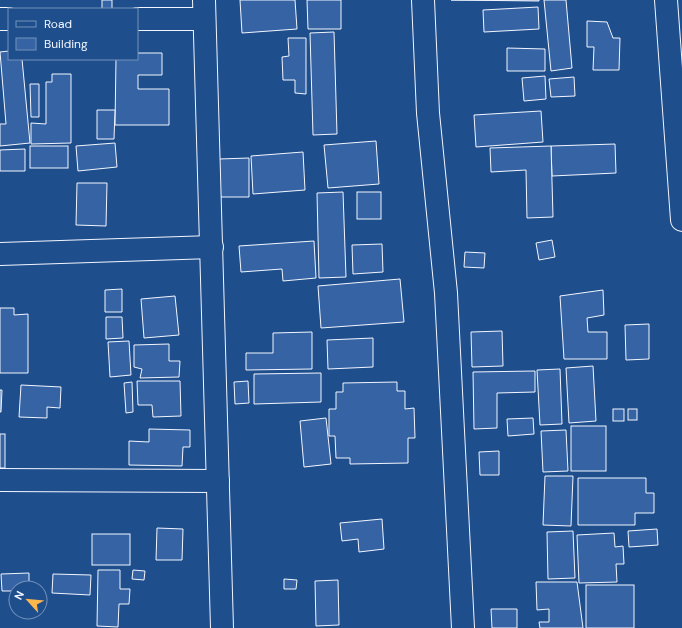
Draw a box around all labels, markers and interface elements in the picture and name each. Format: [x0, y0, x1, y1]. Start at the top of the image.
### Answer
legend [8, 8, 138, 60]
text: Road [44, 16, 72, 32]
text: Building [44, 36, 88, 52]
north arrow [8, 580, 48, 620]
text: N [11, 589, 27, 602]

